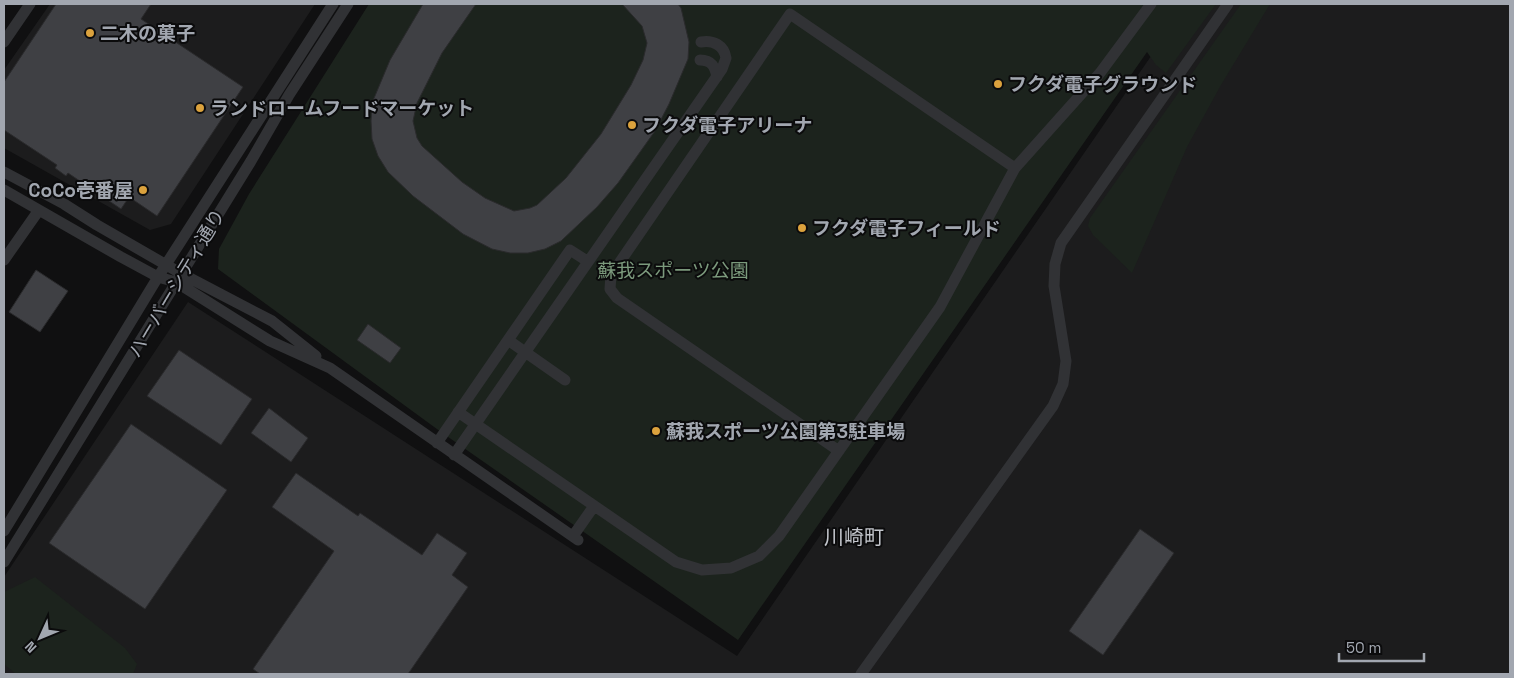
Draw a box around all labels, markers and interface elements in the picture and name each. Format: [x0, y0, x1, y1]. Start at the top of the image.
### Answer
place label: 二木の菓子 [100, 21, 195, 46]
marker: 二木の菓子 [84, 27, 96, 39]
place label: フクダ電子グラウンド [1008, 72, 1197, 97]
marker: フクダ電子グラウンド [992, 78, 1004, 90]
place label: ランドロームフードマーケット [210, 96, 474, 121]
marker: ランドロームフードマーケット [194, 102, 206, 114]
place label: フクダ電子アリーナ [642, 113, 812, 138]
marker: フクダ電子アリーナ [626, 119, 638, 131]
place label: CoCo壱番屋 [28, 178, 133, 203]
marker: CoCo壱番屋 [137, 184, 149, 196]
street label: ハーバーシティ通り [122, 204, 231, 362]
place label: フクダ電子フィールド [812, 216, 1001, 241]
marker: フクダ電子フィールド [796, 222, 808, 234]
park label: 蘇我スポーツ公園 [597, 258, 749, 283]
place label: 蘇我スポーツ公園第3駐車場 [666, 419, 905, 444]
marker: 蘇我スポーツ公園第3駐車場 [650, 425, 662, 437]
district label: 川崎町 [824, 524, 884, 550]
north arrow [15, 613, 65, 663]
scale bar [1339, 630, 1424, 662]
text: N [21, 637, 40, 657]
text: 50 m [1346, 638, 1381, 657]

